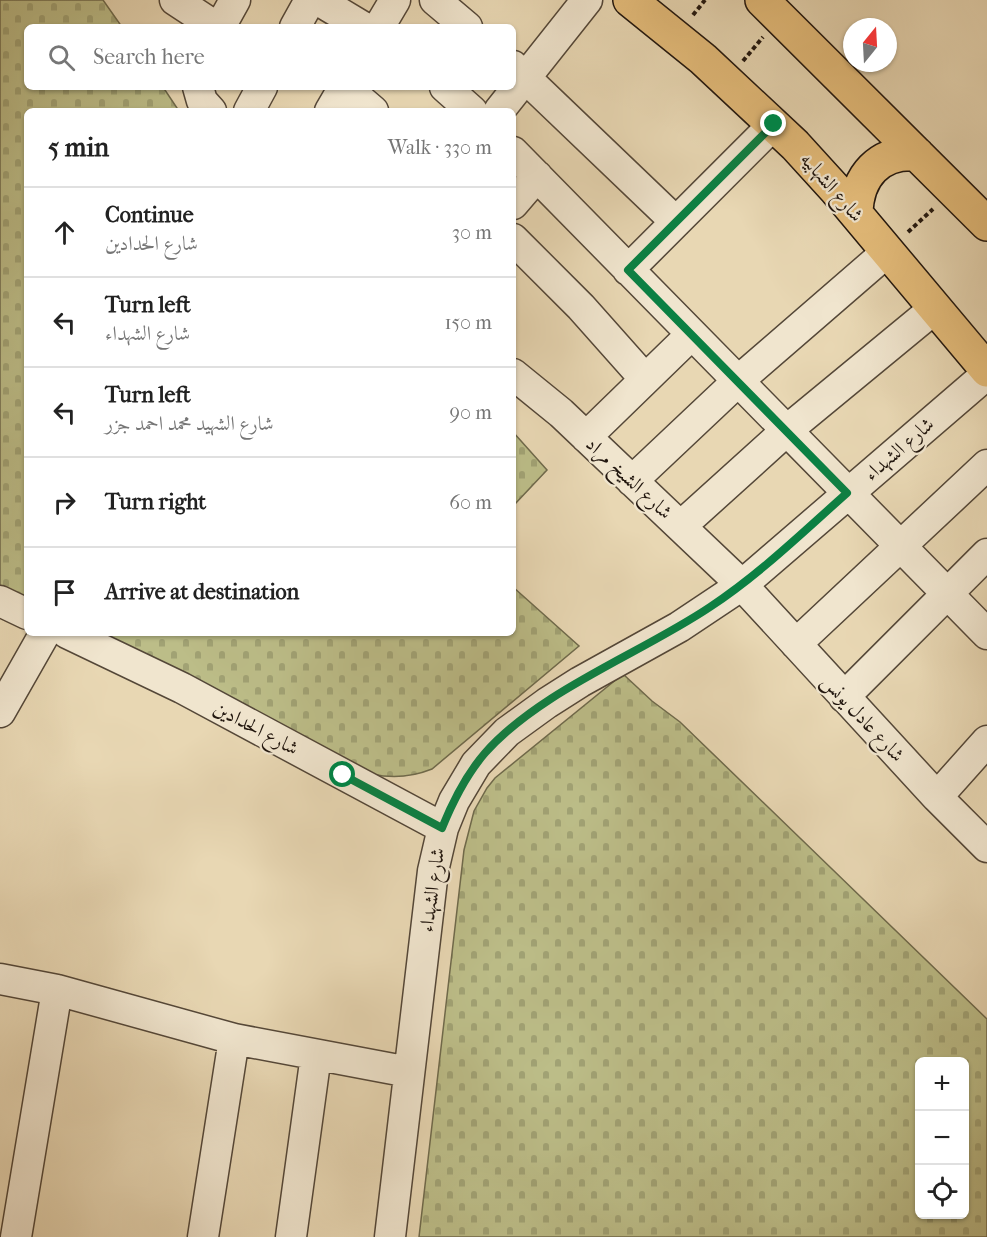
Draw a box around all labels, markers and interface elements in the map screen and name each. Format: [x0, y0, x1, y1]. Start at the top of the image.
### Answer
north arrow [843, 18, 897, 72]
search box [24, 24, 516, 90]
icon: search [45, 41, 78, 74]
text: Search here [93, 44, 205, 70]
route end [760, 110, 786, 136]
text: 5 min [48, 132, 109, 163]
text: Walk · 330 m [388, 136, 492, 159]
street label: شارع الشهابيه [791, 148, 868, 230]
text: Continue [105, 202, 194, 228]
icon: ahead [48, 216, 81, 249]
text: 30 m [452, 221, 492, 244]
text: شارع الحدادين [105, 232, 198, 255]
text: Turn left [105, 292, 191, 318]
icon: left [48, 306, 81, 339]
text: 150 m [444, 311, 492, 334]
text: شارع الشهداء [105, 322, 190, 345]
text: Turn left [105, 382, 191, 408]
icon: left [48, 396, 81, 429]
text: 90 m [450, 401, 492, 424]
text: شارع الشهيد محمد احمد جزر [105, 412, 274, 435]
street label: شارع الشهداء [859, 412, 943, 490]
street label: شارع الشيخ مراد [577, 432, 677, 528]
icon: right [48, 486, 81, 519]
text: Turn right [105, 489, 206, 515]
text: 60 m [449, 491, 492, 514]
icon: arrive [48, 576, 81, 609]
text: Arrive at destination [105, 579, 299, 605]
street label: شارع عادل يونس [812, 670, 909, 771]
street label: شارع الحدادين [207, 696, 302, 765]
route start [329, 761, 355, 787]
street label: شارع الشهداء [415, 846, 455, 935]
map controls [915, 1057, 969, 1219]
button: + [915, 1057, 969, 1111]
button: − [915, 1111, 969, 1165]
button: locate [915, 1165, 969, 1219]

